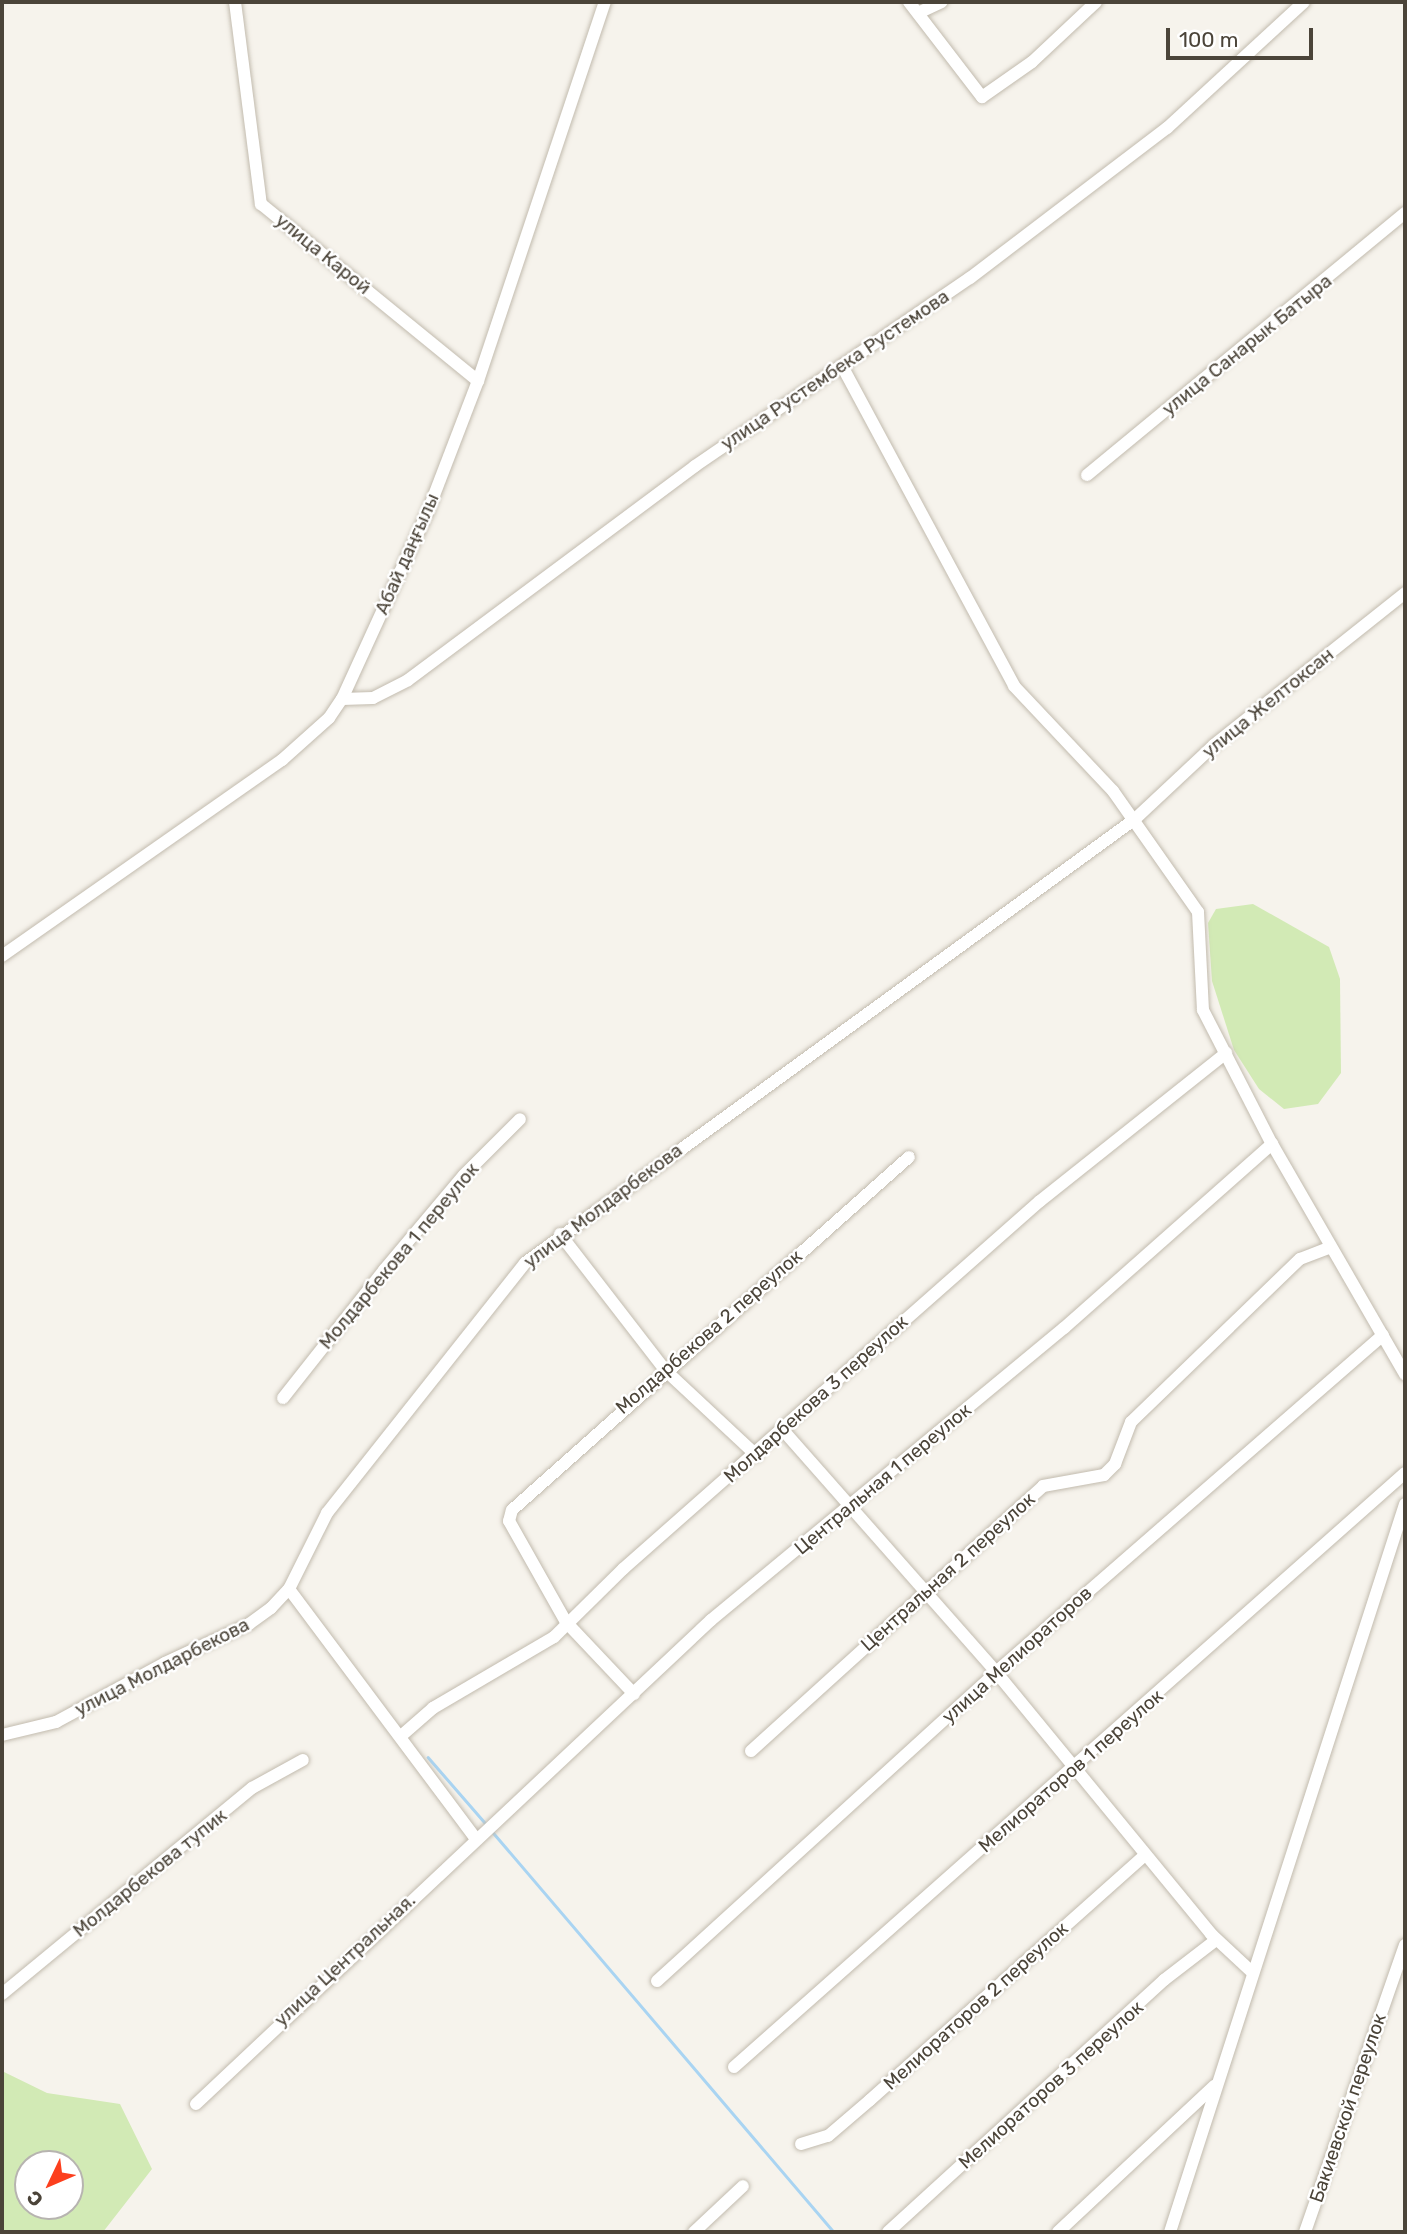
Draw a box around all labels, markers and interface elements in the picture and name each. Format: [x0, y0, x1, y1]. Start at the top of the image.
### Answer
scale bar [1169, 14, 1316, 58]
text: 100 m [1179, 27, 1238, 52]
street label: улица Карой [271, 209, 375, 299]
street label: улица Санарык Батыра [1158, 270, 1336, 420]
street label: улица Рустембека Рустемова [716, 285, 954, 455]
street label: Абай даңғылы [370, 490, 444, 618]
street label: улица Желтоксан [1198, 643, 1338, 763]
street label: улица Молдарбекова [519, 1139, 687, 1273]
street label: Молдарбекова 1 переулок [314, 1158, 484, 1354]
street label: Молдарбекова 2 переулок [611, 1245, 807, 1419]
street label: Молдарбекова 3 переулок [719, 1310, 913, 1488]
street label: Центральная 1 переулок [790, 1398, 976, 1560]
street label: Центральная 2 переулок [856, 1488, 1040, 1656]
street label: улица Мелиораторов [937, 1582, 1097, 1728]
street label: улица Молдарбекова [71, 1613, 253, 1721]
street label: Мелиораторов 1 переулок [974, 1685, 1168, 1857]
street label: Молдарбекова тупик [68, 1804, 232, 1942]
street label: улица Центральная. [270, 1889, 420, 2031]
street label: Мелиораторов 2 переулок [879, 1917, 1073, 2095]
street label: Мелиораторов 3 переулок [954, 1996, 1148, 2174]
street label: Бакиевской переулок [1305, 2010, 1391, 2206]
north arrow [14, 2150, 84, 2220]
text: С [22, 2186, 48, 2211]

